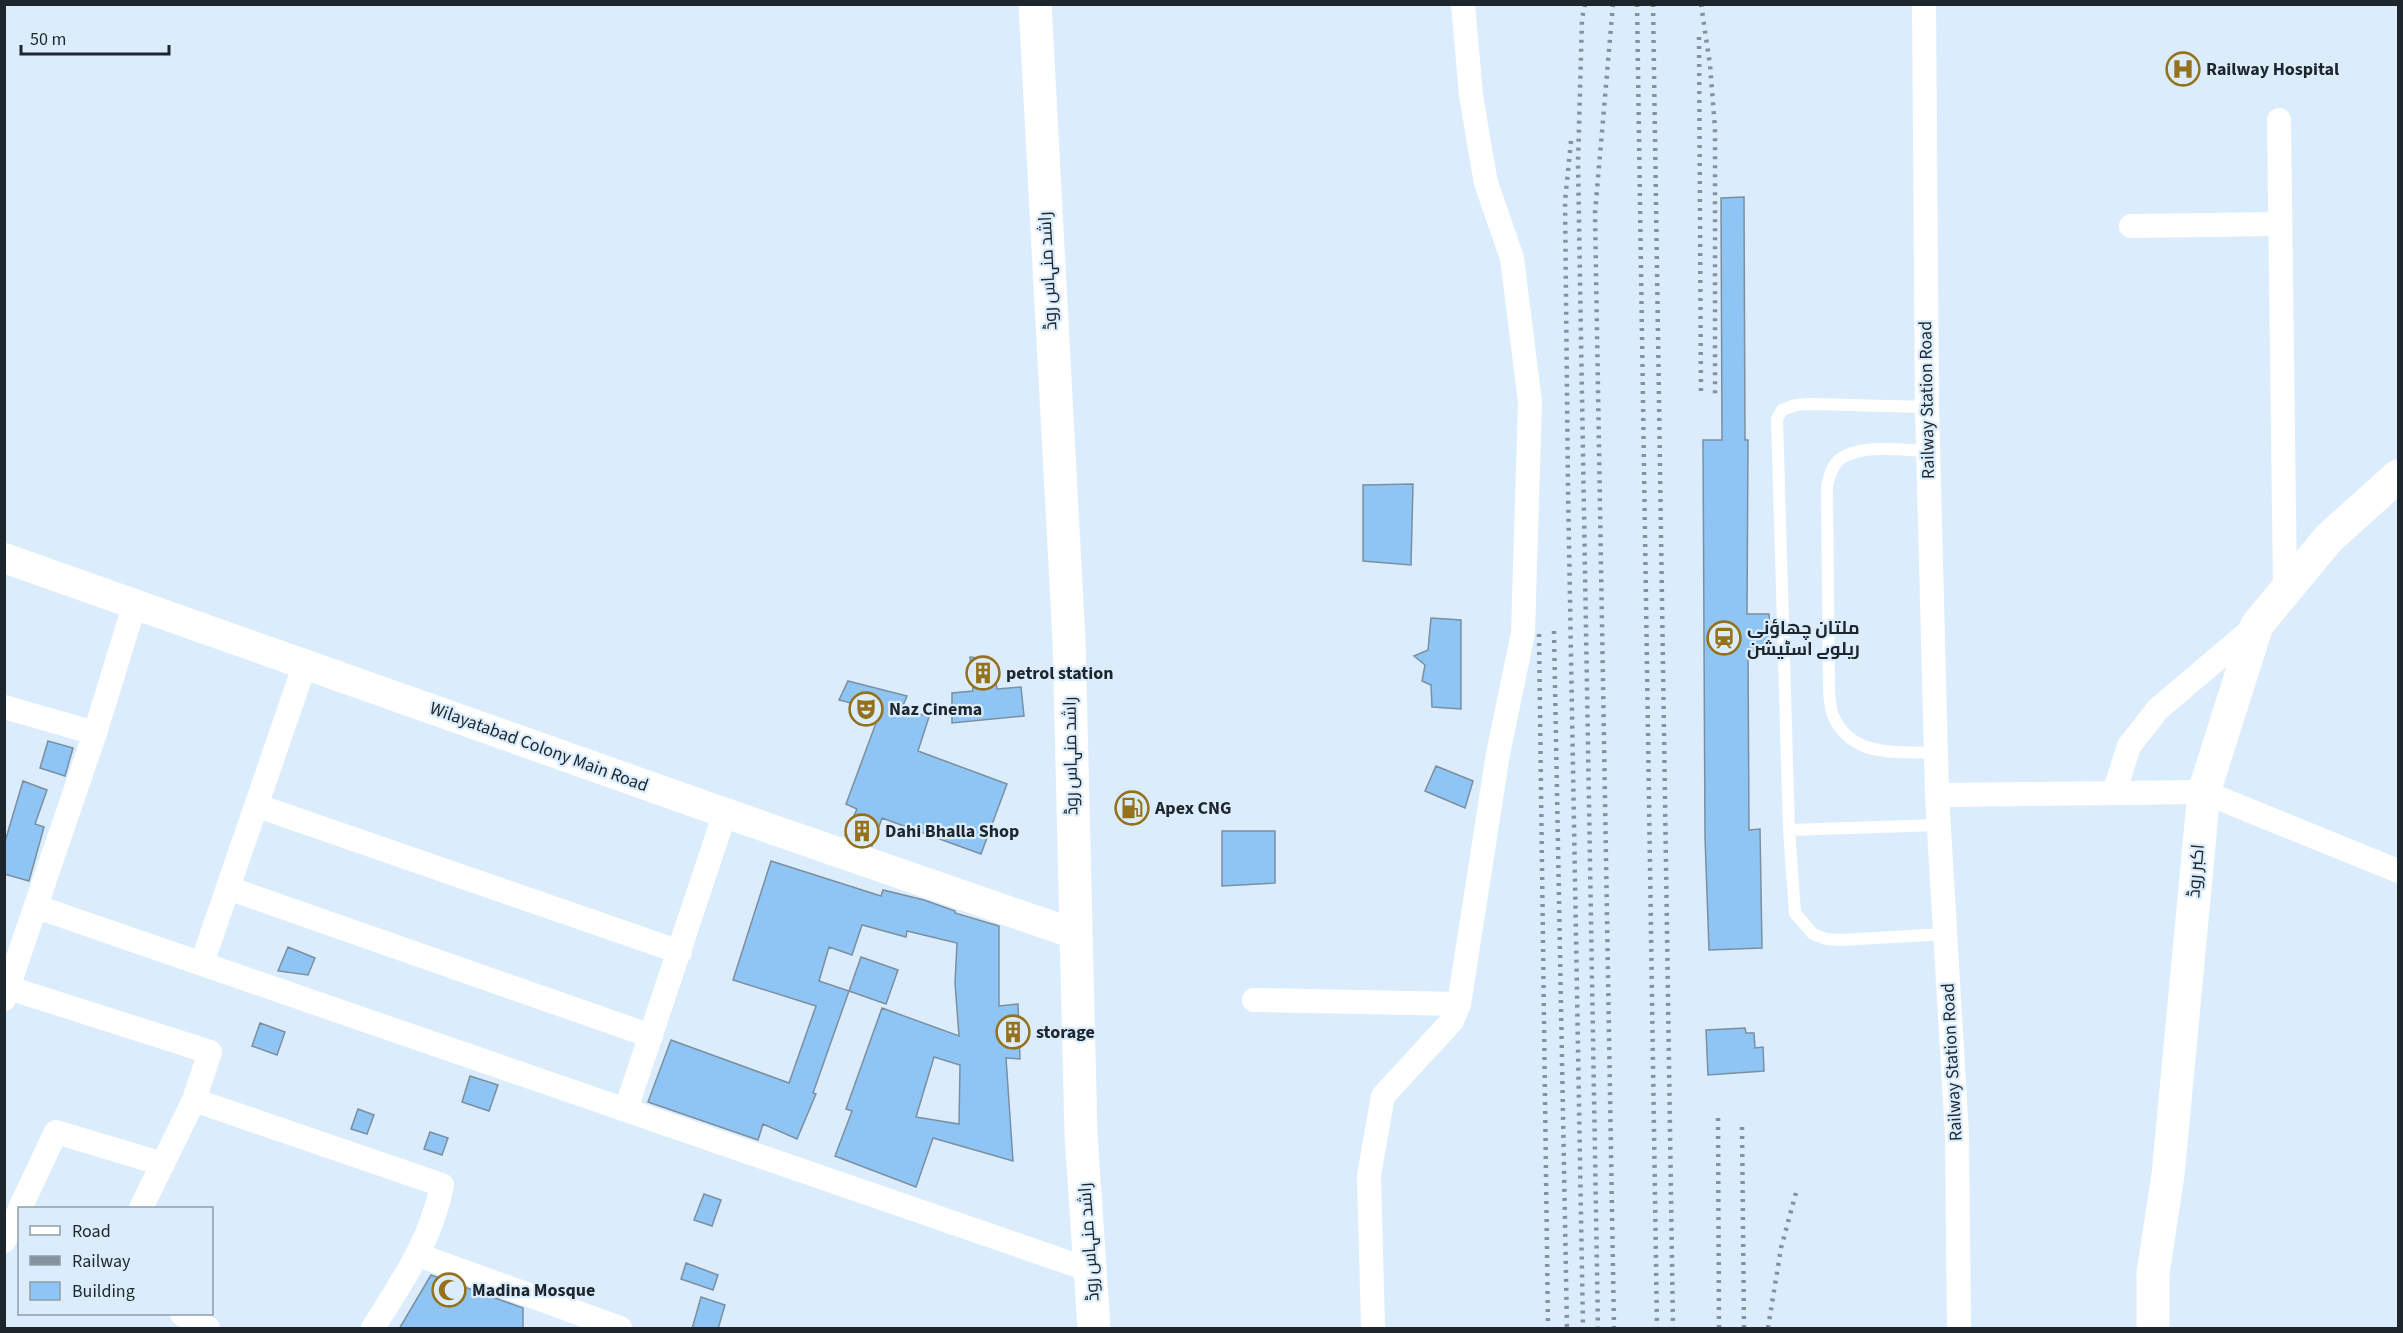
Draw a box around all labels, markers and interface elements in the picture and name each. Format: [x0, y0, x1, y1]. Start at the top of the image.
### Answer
scale bar [21, 18, 170, 56]
text: 50 m [30, 27, 66, 52]
hospital icon: Railway Hospital [2165, 51, 2201, 87]
place label: Railway Hospital [2206, 57, 2339, 82]
street label: راشد منہاس روڈ [1032, 211, 1064, 331]
street label: Railway Station Road [1913, 321, 1941, 479]
place label: ملتان چھاؤنی ریلوے اسٹیشن [1747, 616, 1860, 662]
station icon: ملتان چھاؤنی ریلوے اسٹیشن [1706, 620, 1742, 656]
building icon: petrol station [965, 655, 1001, 691]
place label: petrol station [1006, 661, 1114, 686]
theatre icon: Naz Cinema [848, 691, 884, 727]
street label: Wilayatabad Colony Main Road [426, 696, 652, 798]
street label: راشد منہاس روڈ [1057, 696, 1085, 816]
place label: Naz Cinema [889, 697, 982, 722]
fuel station icon: Apex CNG [1114, 790, 1150, 826]
place label: Apex CNG [1154, 796, 1231, 821]
building icon: Dahi Bhalla Shop [844, 813, 880, 849]
place label: Dahi Bhalla Shop [885, 819, 1019, 844]
street label: اکبر روڈ [2181, 843, 2211, 899]
street label: Railway Station Road [1935, 982, 1969, 1142]
building icon: storage [995, 1014, 1031, 1050]
place label: storage [1036, 1020, 1095, 1045]
street label: راشد منہاس روڈ [1072, 1182, 1106, 1302]
legend [18, 1207, 213, 1315]
text: Road [72, 1219, 111, 1244]
text: Railway [72, 1249, 131, 1274]
mosque icon: Madina Mosque [431, 1272, 467, 1308]
place label: Madina Mosque [472, 1278, 595, 1303]
text: Building [72, 1279, 135, 1304]

